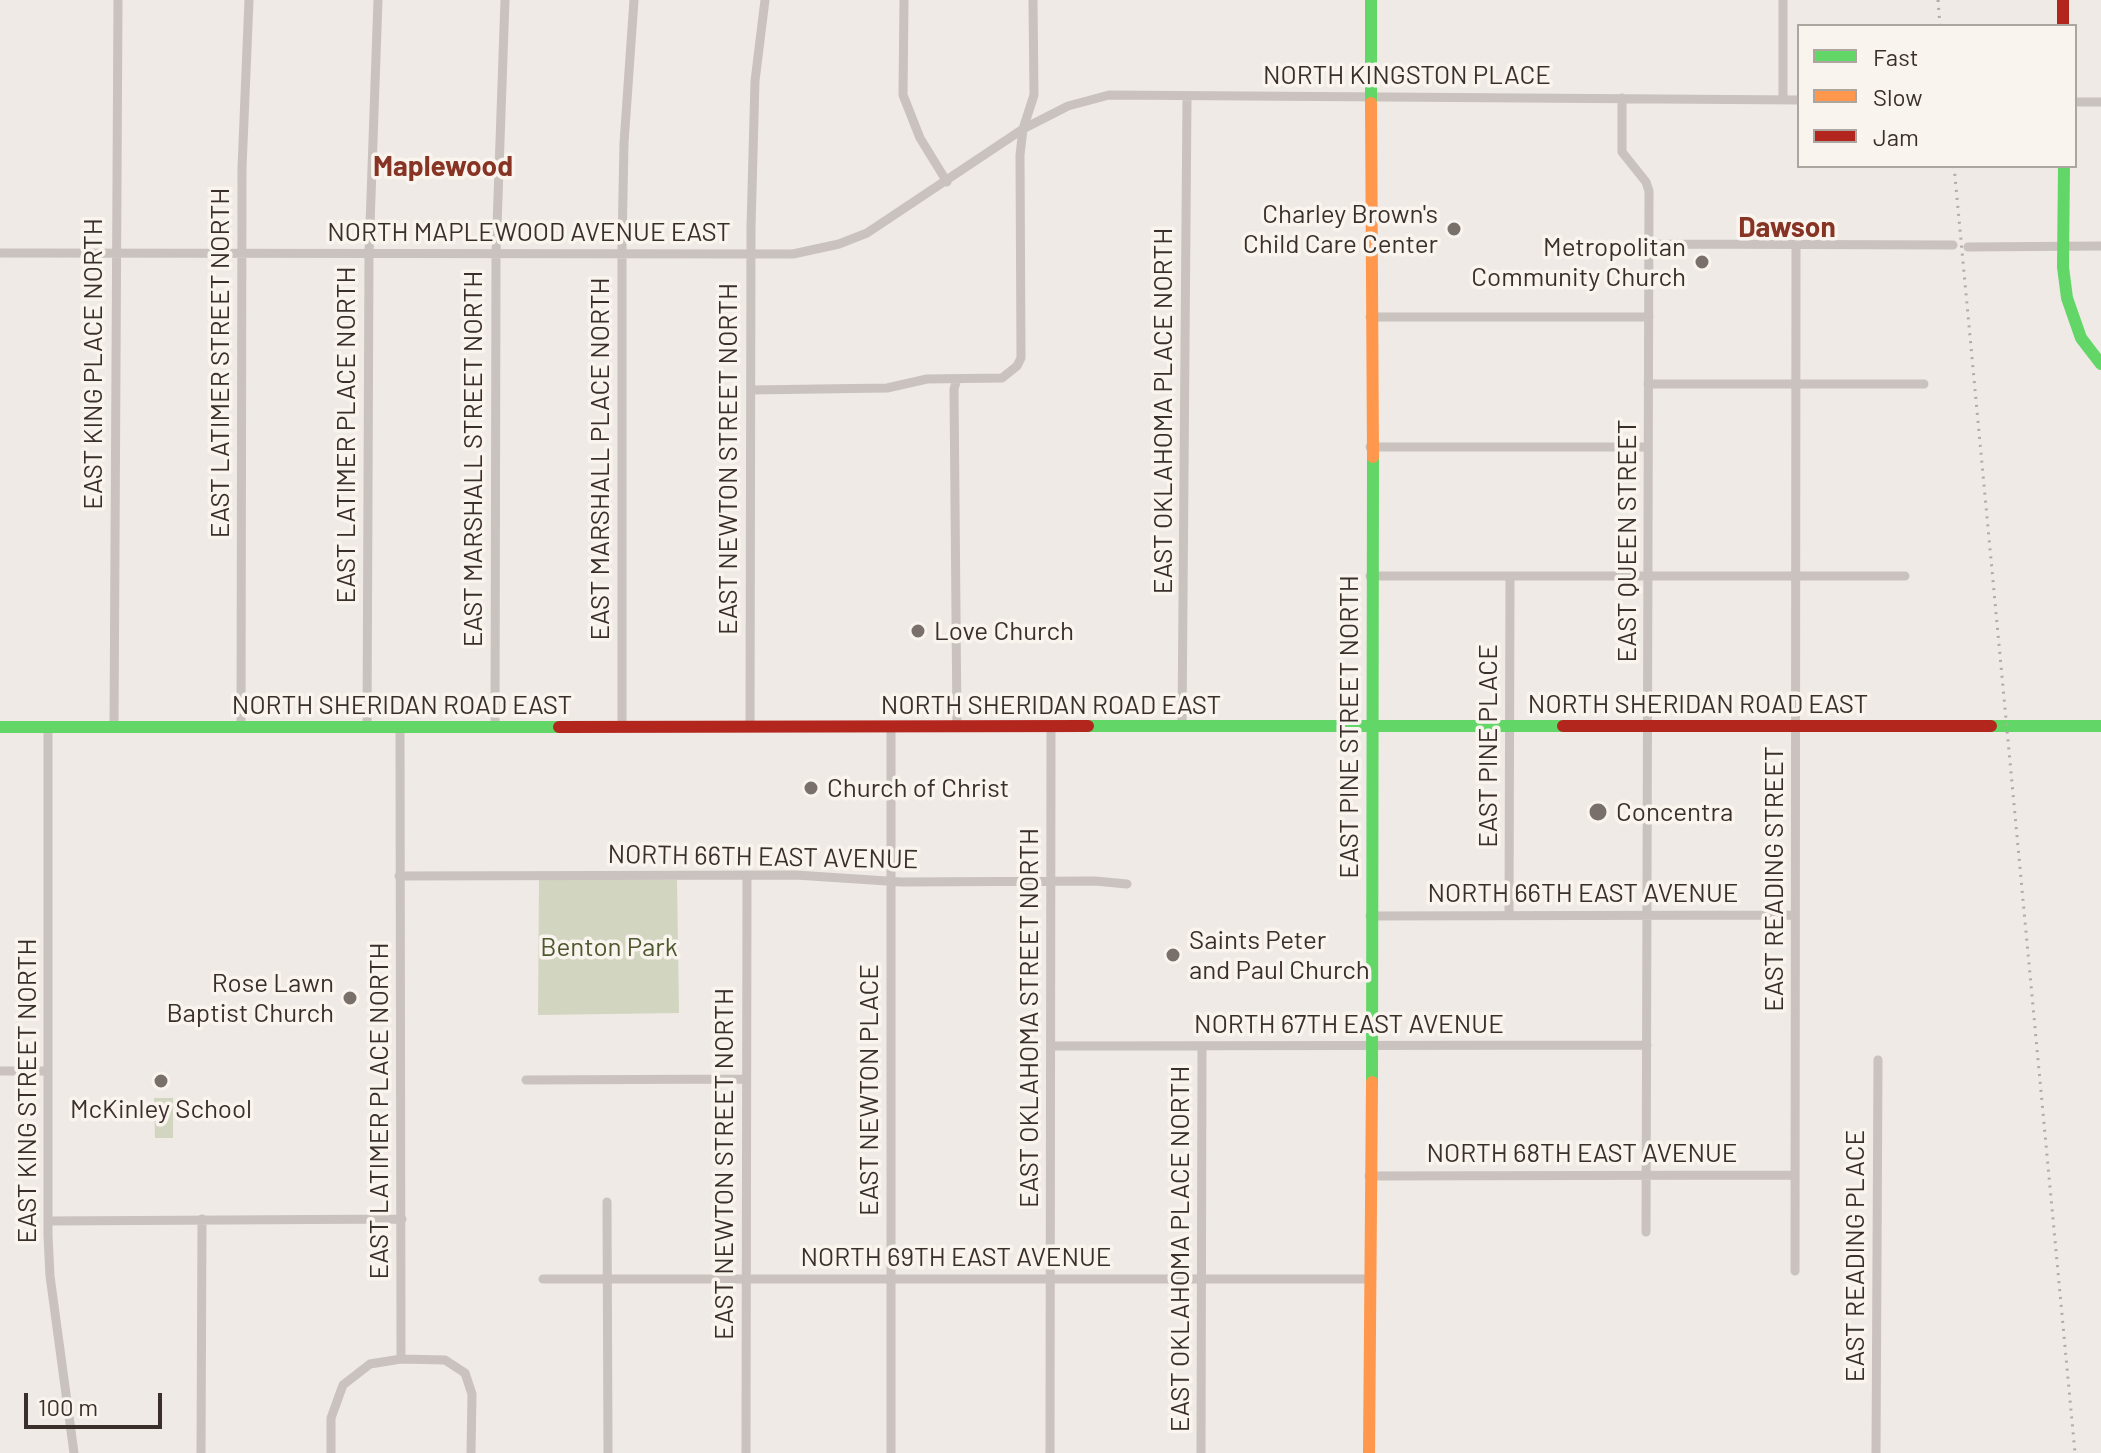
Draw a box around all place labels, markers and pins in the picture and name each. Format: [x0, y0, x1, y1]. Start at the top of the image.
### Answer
place label: Charley Brown's Child Care Center [1243, 198, 1438, 260]
marker: Charley Brown's Child Care Center [1445, 220, 1463, 238]
place label: Metropolitan Community Church [1471, 231, 1686, 292]
marker: Metropolitan Community Church [1693, 253, 1711, 271]
place label: Love Church [934, 615, 1074, 647]
marker: Love Church [909, 622, 927, 640]
place label: Church of Christ [827, 772, 1009, 804]
marker: Church of Christ [802, 779, 820, 797]
place label: Concentra [1616, 796, 1733, 828]
marker: Concentra [1587, 801, 1609, 823]
place label: Saints Peter and Paul Church [1189, 924, 1370, 986]
marker: Saints Peter and Paul Church [1164, 946, 1182, 964]
place label: Rose Lawn Baptist Church [166, 967, 334, 1028]
marker: Rose Lawn Baptist Church [341, 989, 359, 1007]
marker: McKinley School [152, 1072, 170, 1090]
place label: McKinley School [70, 1093, 252, 1125]

